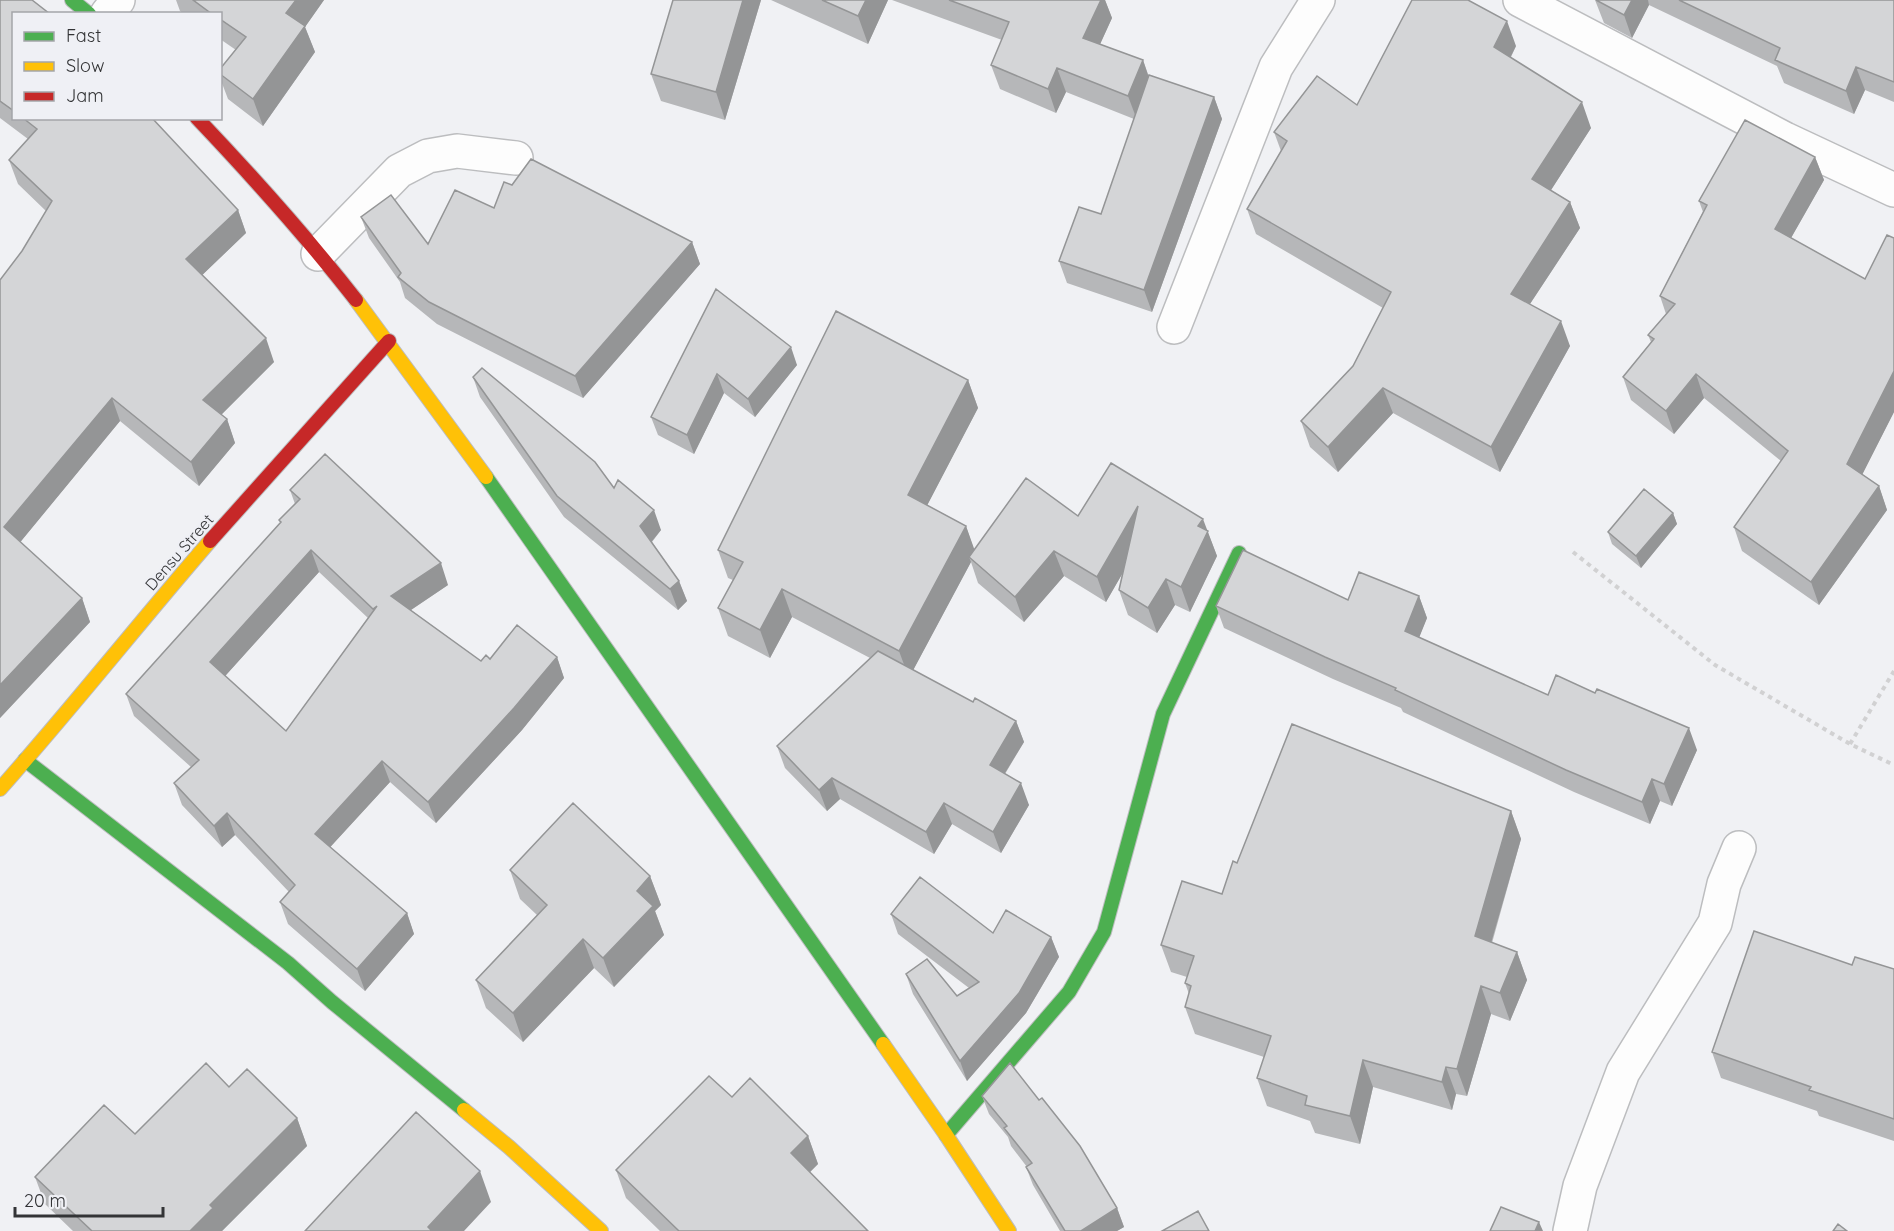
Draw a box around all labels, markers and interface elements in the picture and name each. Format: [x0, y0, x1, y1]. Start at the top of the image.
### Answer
legend [12, 12, 222, 120]
text: Fast [66, 24, 101, 47]
text: Slow [66, 54, 104, 77]
text: Jam [66, 84, 104, 107]
street label: Densu Street [140, 510, 218, 594]
scale bar [15, 1180, 164, 1218]
text: 20 m [24, 1189, 66, 1212]

